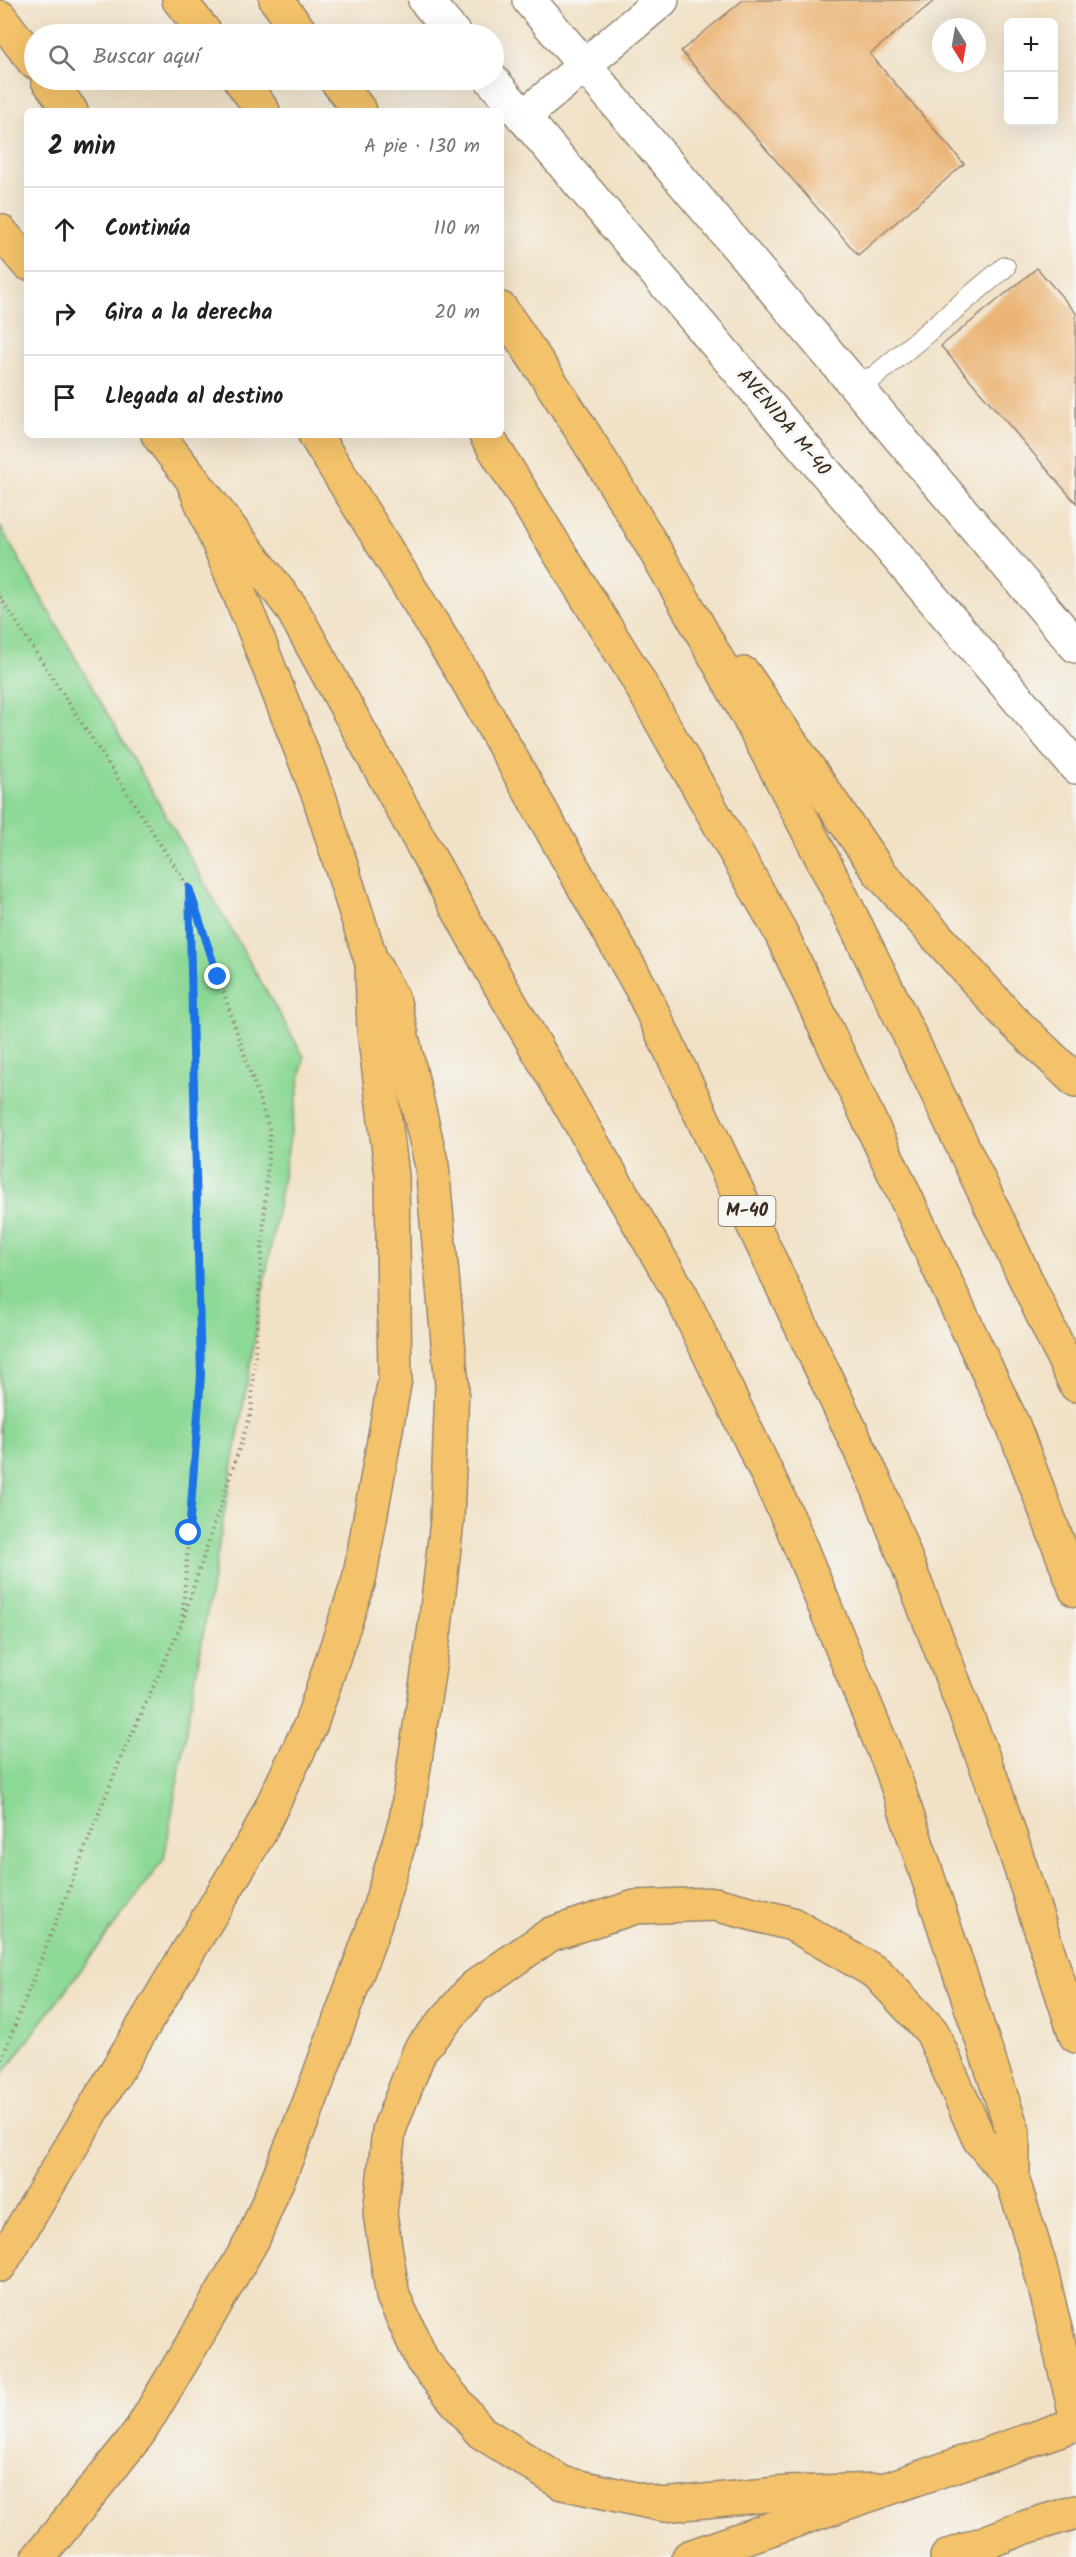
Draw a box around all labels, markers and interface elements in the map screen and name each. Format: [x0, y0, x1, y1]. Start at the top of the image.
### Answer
north arrow [932, 18, 986, 72]
map controls [1004, 18, 1058, 126]
button: + [1004, 18, 1058, 72]
search box [24, 24, 504, 90]
text: Buscar aquí [93, 40, 200, 75]
icon: search [45, 41, 78, 74]
button: − [1004, 72, 1058, 126]
text: 2 min [48, 126, 116, 168]
text: A pie · 130 m [364, 131, 480, 163]
text: Continúa [105, 212, 190, 247]
icon: ahead [48, 213, 81, 246]
text: 110 m [434, 213, 480, 245]
text: Gira a la derecha [105, 296, 272, 331]
icon: right [48, 297, 81, 330]
text: 20 m [434, 297, 480, 329]
street label: AVENIDA M-40 [728, 362, 838, 484]
text: Llegada al destino [105, 380, 283, 415]
icon: arrive [48, 381, 81, 414]
route end [204, 963, 230, 989]
road number: M-40 [718, 1196, 776, 1226]
route start [175, 1519, 201, 1545]

